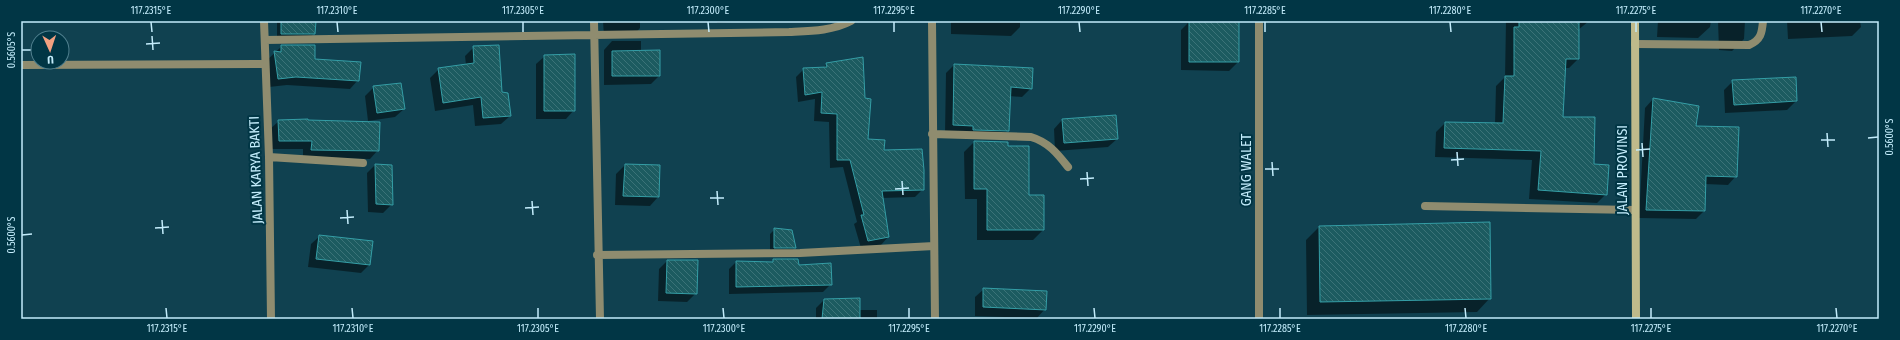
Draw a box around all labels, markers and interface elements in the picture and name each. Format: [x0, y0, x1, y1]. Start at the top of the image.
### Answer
text: 117.2315°E [131, 5, 171, 17]
text: 117.2310°E [317, 5, 358, 17]
text: 117.2305°E [502, 5, 544, 17]
text: 117.2300°E [687, 5, 730, 17]
text: 117.2295°E [873, 5, 915, 17]
text: 117.2290°E [1058, 5, 1100, 17]
text: 117.2285°E [1244, 5, 1286, 17]
text: 117.2280°E [1429, 5, 1471, 17]
text: 117.2275°E [1616, 5, 1656, 17]
text: 117.2270°E [1800, 5, 1842, 17]
north arrow [30, 30, 70, 70]
text: 0.5605°S [6, 32, 18, 68]
text: U [47, 53, 54, 66]
street label: JALAN KARYA BAKTI [246, 116, 266, 224]
text: 0.5600°S [1884, 118, 1896, 156]
street label: JALAN PROVINSI [1614, 125, 1631, 215]
street label: GANG WALET [1238, 133, 1255, 206]
text: 0.5600°S [6, 216, 18, 254]
text: 117.2315°E [147, 323, 187, 335]
text: 117.2310°E [333, 323, 374, 335]
text: 117.2305°E [517, 323, 559, 335]
text: 117.2300°E [703, 323, 746, 335]
text: 117.2295°E [888, 323, 930, 335]
text: 117.2290°E [1074, 323, 1116, 335]
text: 117.2285°E [1259, 323, 1301, 335]
text: 117.2280°E [1445, 323, 1487, 335]
text: 117.2275°E [1631, 323, 1671, 335]
text: 117.2270°E [1816, 323, 1858, 335]

